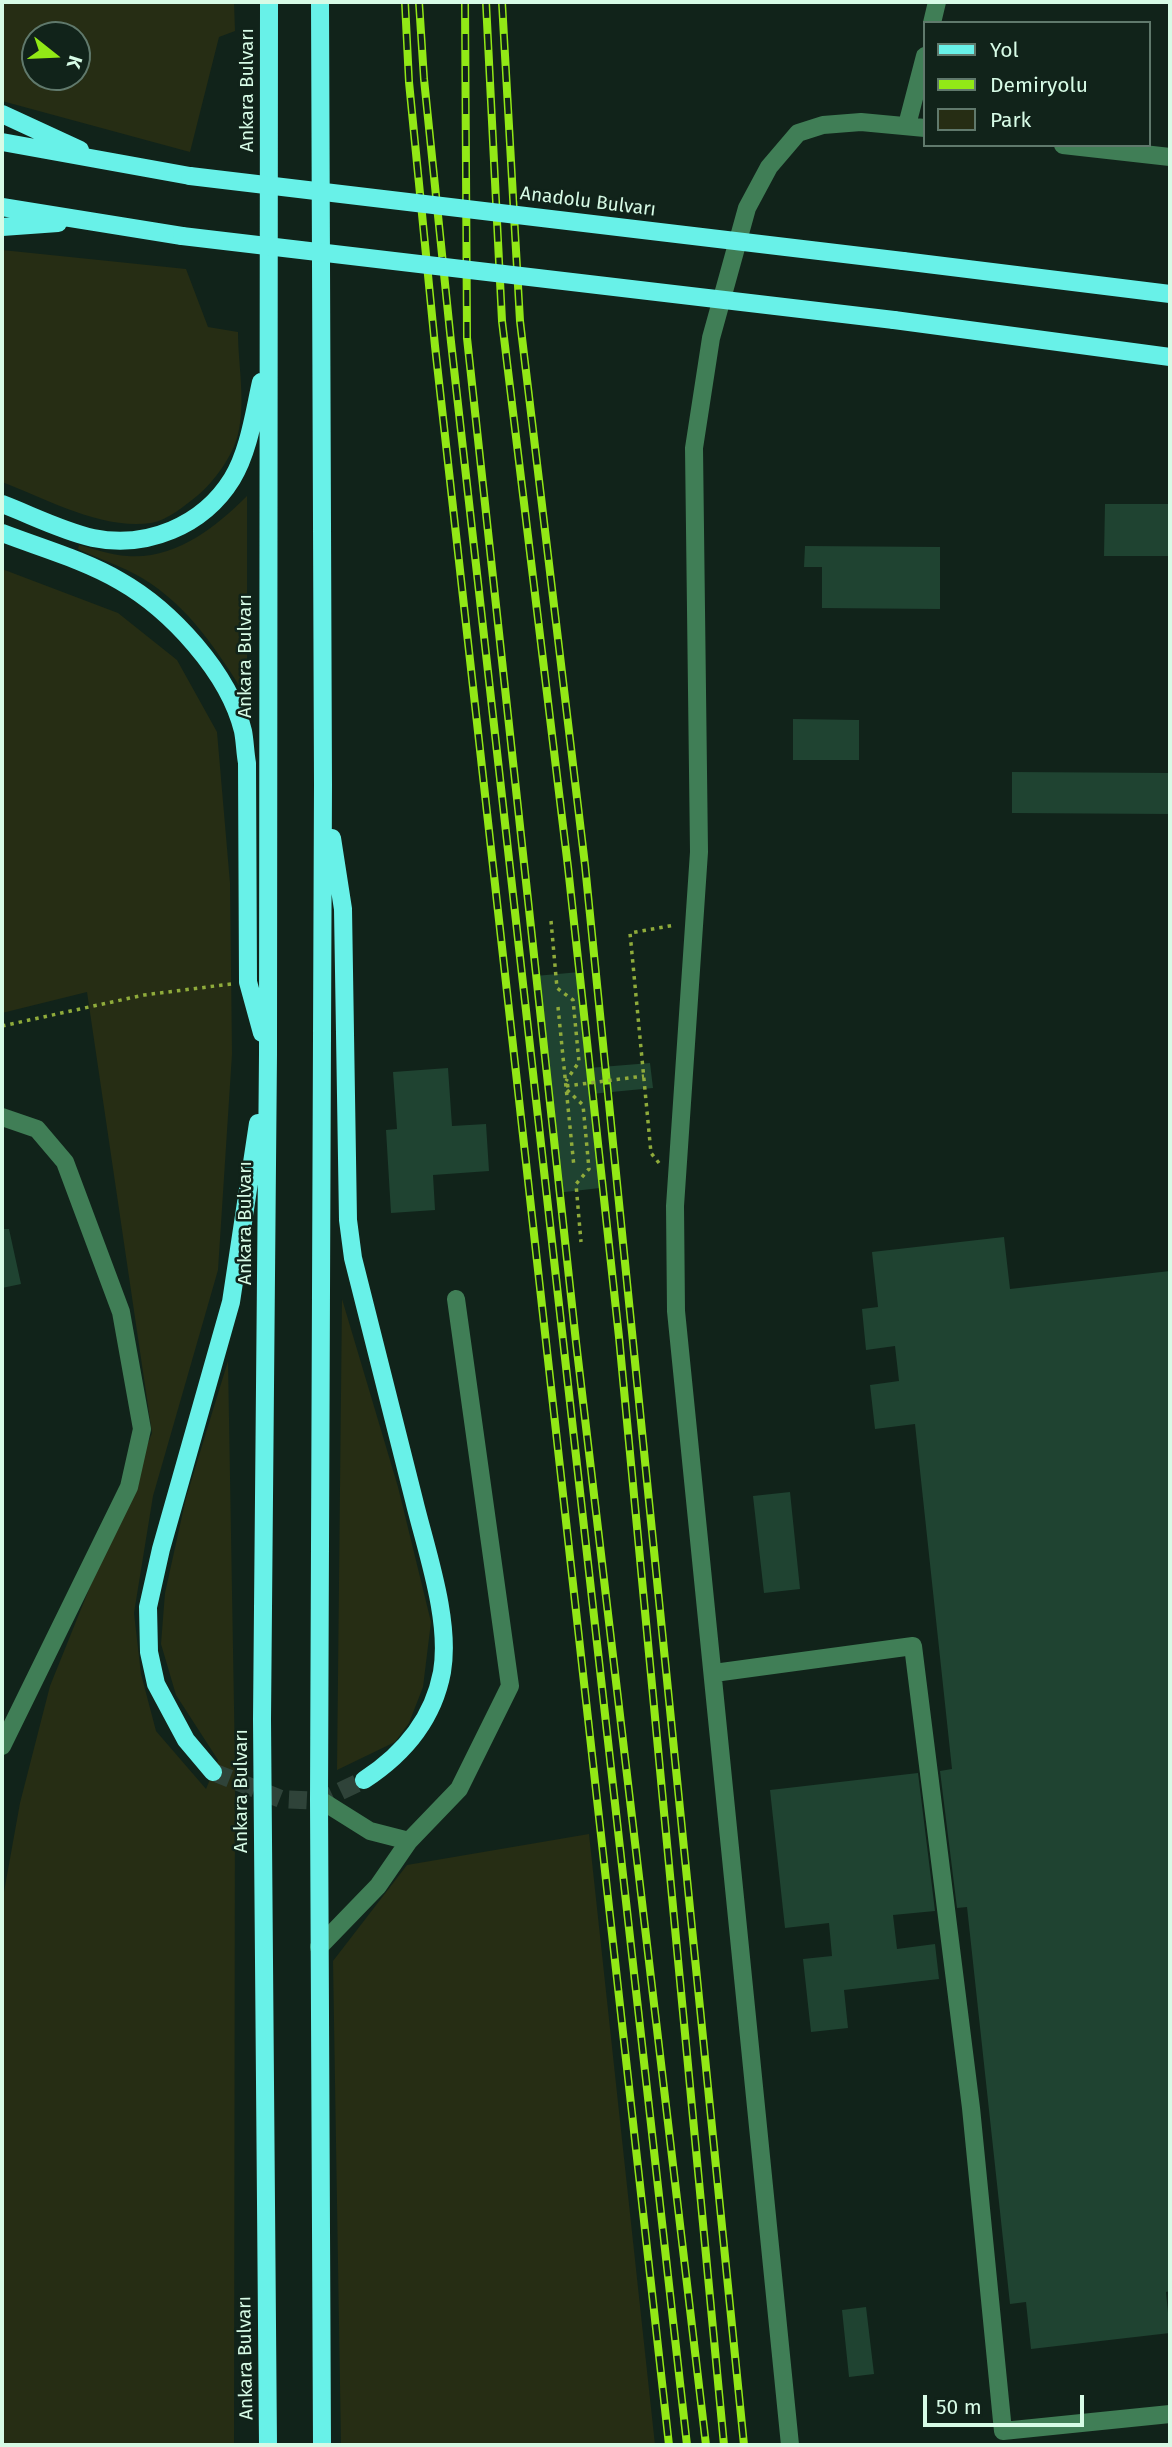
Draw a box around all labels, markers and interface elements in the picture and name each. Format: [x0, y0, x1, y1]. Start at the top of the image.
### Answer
north arrow [21, 21, 91, 91]
legend [923, 21, 1151, 147]
street label: Ankara Bulvarı [237, 28, 259, 152]
text: Yol [990, 37, 1019, 63]
text: K [62, 53, 87, 71]
text: Demiryolu [990, 72, 1088, 98]
text: Park [990, 107, 1031, 133]
street label: Anadolu Bulvarı [519, 182, 657, 222]
street label: Ankara Bulvarı [235, 594, 257, 718]
street label: Ankara Bulvarı [235, 1161, 257, 1285]
street label: Ankara Bulvarı [231, 1729, 253, 1853]
street label: Ankara Bulvarı [234, 2296, 258, 2420]
scale bar [927, 2380, 1088, 2424]
text: 50 m [936, 2394, 982, 2420]

